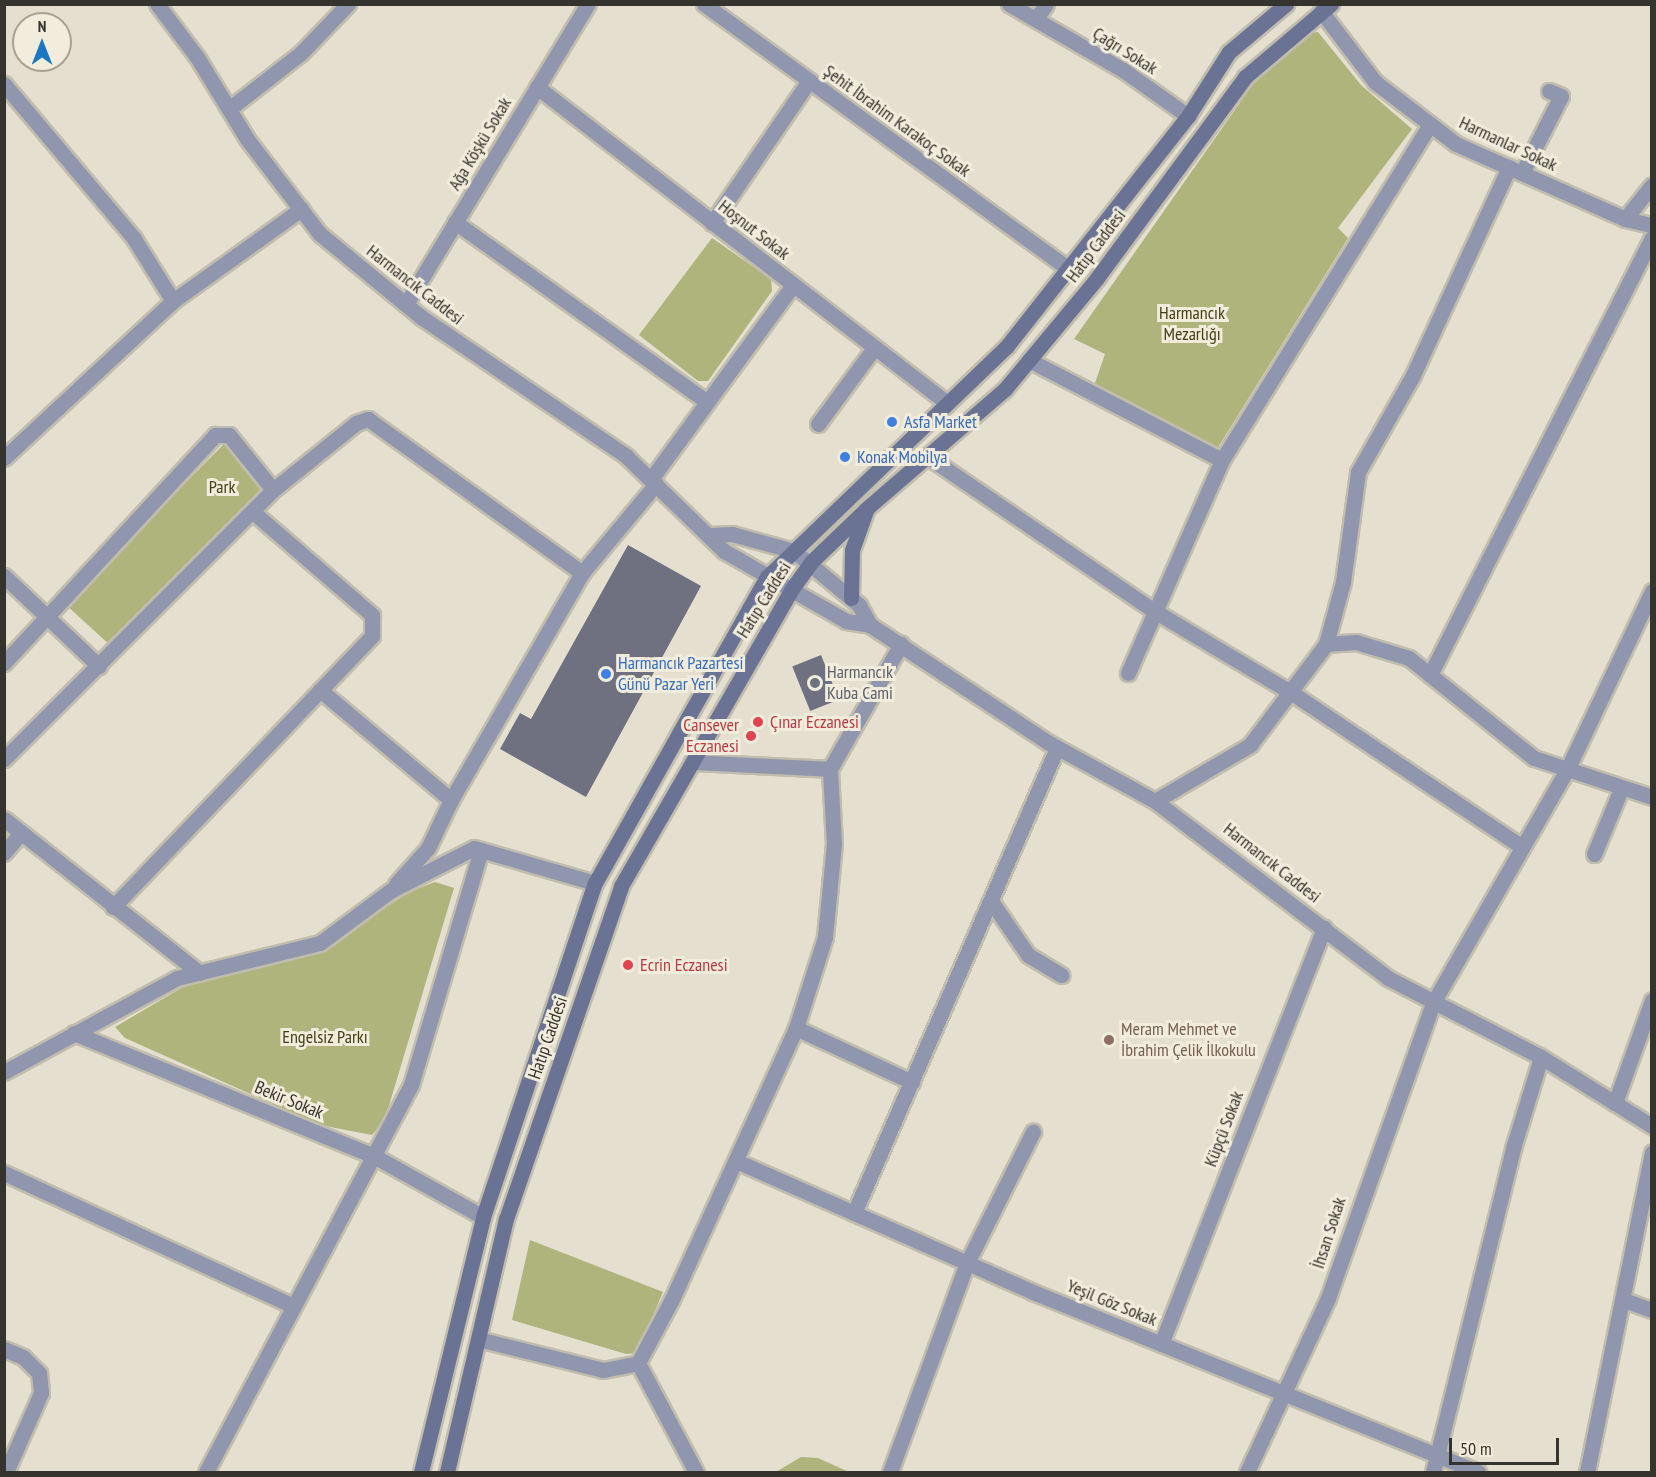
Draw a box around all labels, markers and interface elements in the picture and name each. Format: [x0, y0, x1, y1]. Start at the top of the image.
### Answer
north arrow [12, 12, 72, 72]
text: N [38, 16, 46, 36]
street label: Çağrı Sokak [1089, 23, 1161, 79]
street label: Şehit İbrahim Karakoç Sokak [819, 60, 975, 182]
street label: Ağa Köşkü Sokak [444, 94, 516, 194]
street label: Harmanlar Sokak [1456, 112, 1560, 176]
street label: Hoşnut Sokak [714, 195, 794, 265]
street label: Hatıp Caddesi [1062, 205, 1130, 287]
street label: Harmancık Caddesi [362, 240, 468, 330]
park label: Harmancık Mezarlığı [1159, 303, 1225, 346]
place label: Asfa Market [904, 411, 977, 433]
marker: Asfa Market [885, 415, 899, 429]
place label: Konak Mobilya [857, 446, 948, 468]
marker: Konak Mobilya [838, 450, 852, 464]
park label: Park [209, 476, 235, 498]
street label: Hatıp Caddesi [732, 558, 796, 642]
place label: Harmancık Pazartesi Günü Pazar Yeri [618, 653, 744, 696]
place label: Harmancık Kuba Cami [827, 662, 893, 704]
marker: Harmancık Pazartesi Günü Pazar Yeri [599, 667, 613, 681]
marker: Harmancık Kuba Cami [808, 676, 822, 690]
place label: Çınar Eczanesi [770, 711, 859, 733]
place label: Cansever Eczanesi [683, 715, 739, 758]
marker: Çınar Eczanesi [751, 715, 765, 729]
marker: Cansever Eczanesi [744, 729, 758, 743]
street label: Harmancık Caddesi [1219, 818, 1325, 908]
place label: Ecrin Eczanesi [640, 954, 728, 976]
marker: Ecrin Eczanesi [621, 958, 635, 972]
street label: Hatıp Caddesi [524, 994, 572, 1082]
place label: Meram Mehmet ve İbrahim Çelik İlkokulu [1121, 1019, 1256, 1062]
park label: Engelsiz Parkı [282, 1026, 368, 1048]
marker: Meram Mehmet ve İbrahim Çelik İlkokulu [1102, 1033, 1116, 1047]
street label: Bekir Sokak [251, 1076, 327, 1124]
street label: Küpçü Sokak [1200, 1088, 1248, 1170]
street label: İhsan Sokak [1307, 1195, 1351, 1271]
street label: Yeşil Göz Sokak [1064, 1275, 1160, 1331]
scale bar [1452, 1426, 1562, 1464]
text: 50 m [1460, 1437, 1492, 1460]

